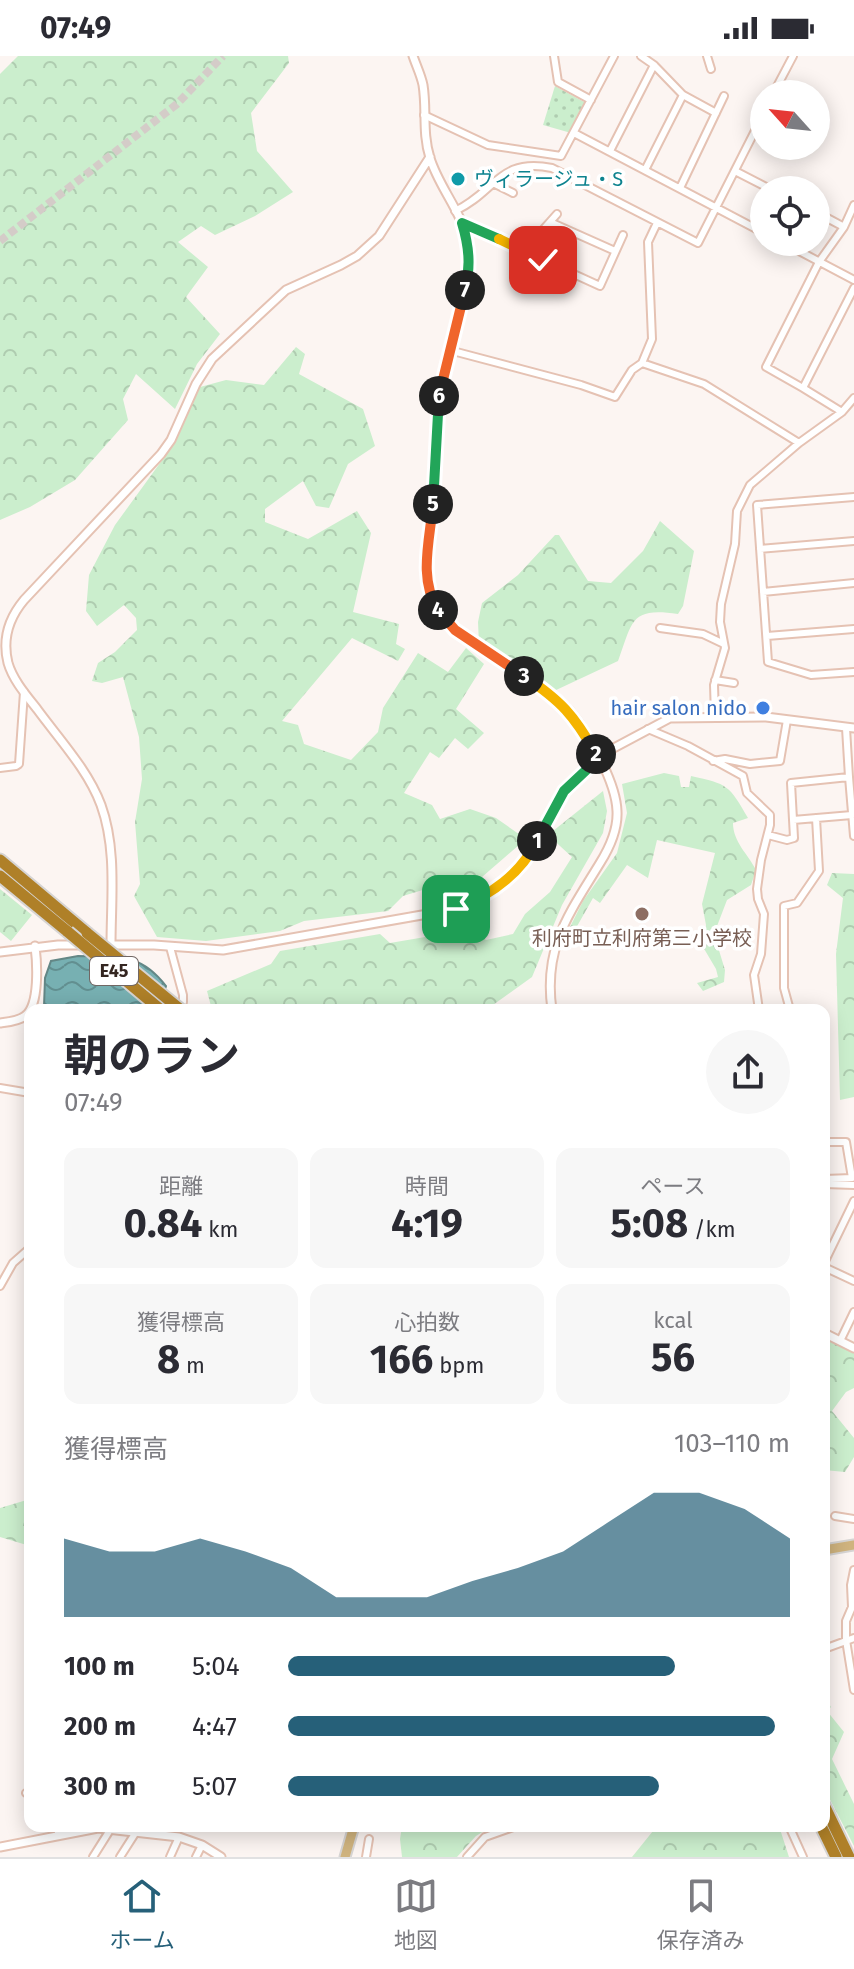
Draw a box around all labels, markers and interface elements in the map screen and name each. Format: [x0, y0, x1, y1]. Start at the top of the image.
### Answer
text: 07:49 [40, 10, 111, 46]
north arrow [750, 80, 830, 160]
map controls [750, 80, 830, 256]
place label: ヴィラージュ・S [474, 167, 623, 191]
marker: ヴィラージュ・S [449, 170, 467, 188]
button: locate [750, 176, 830, 256]
pin [509, 226, 577, 294]
icon: check [521, 238, 565, 282]
pin: 7 [445, 270, 485, 310]
text: 7 [460, 276, 470, 303]
pin: 6 [419, 376, 459, 416]
text: 6 [433, 382, 445, 409]
pin: 5 [413, 484, 453, 524]
text: 5 [427, 490, 439, 517]
pin: 4 [418, 590, 458, 630]
text: 4 [432, 596, 444, 623]
pin: 3 [504, 656, 544, 696]
text: 3 [518, 662, 530, 689]
place label: hair salon nido [610, 696, 747, 720]
marker: hair salon nido [754, 699, 772, 717]
pin: 2 [576, 734, 616, 774]
text: 2 [590, 740, 602, 767]
pin: 1 [517, 821, 557, 861]
text: 1 [532, 827, 542, 854]
pin [422, 875, 490, 943]
icon: arrive [434, 887, 478, 931]
marker: 利府町立利府第三小学校 [633, 905, 651, 923]
place label: 利府町立利府第三小学校 [532, 926, 752, 950]
road number: E45 [90, 957, 138, 985]
text: 朝のラン [64, 1030, 240, 1083]
button: share [706, 1030, 790, 1114]
text: 07:49 [64, 1087, 123, 1118]
text: 距離 [159, 1173, 203, 1200]
text: 時間 [405, 1173, 449, 1200]
text: ペース [641, 1173, 705, 1200]
text: 0.84 [124, 1200, 202, 1248]
text: 4:19 [391, 1200, 463, 1248]
text: 5:08 [610, 1200, 688, 1248]
text: km [202, 1216, 238, 1243]
text: /km [688, 1216, 736, 1243]
text: kcal [653, 1307, 693, 1334]
text: 獲得標高 [137, 1309, 225, 1336]
text: 心拍数 [394, 1309, 460, 1336]
text: 56 [651, 1334, 695, 1382]
text: 8 [157, 1336, 180, 1384]
text: 166 [370, 1336, 433, 1384]
text: m [180, 1352, 205, 1379]
text: bpm [433, 1352, 484, 1379]
text: 103–110 m [674, 1428, 790, 1459]
text: 獲得標高 [64, 1434, 168, 1465]
text: 100 m [64, 1651, 135, 1682]
text: 5:04 [192, 1651, 240, 1682]
text: 200 m [64, 1711, 136, 1742]
text: 4:47 [192, 1711, 237, 1742]
text: 300 m [64, 1771, 136, 1802]
text: 5:07 [192, 1771, 237, 1802]
tab: ホーム [109, 1874, 175, 1954]
tab: 地図 [394, 1874, 438, 1954]
tab: 保存済み [657, 1874, 745, 1954]

